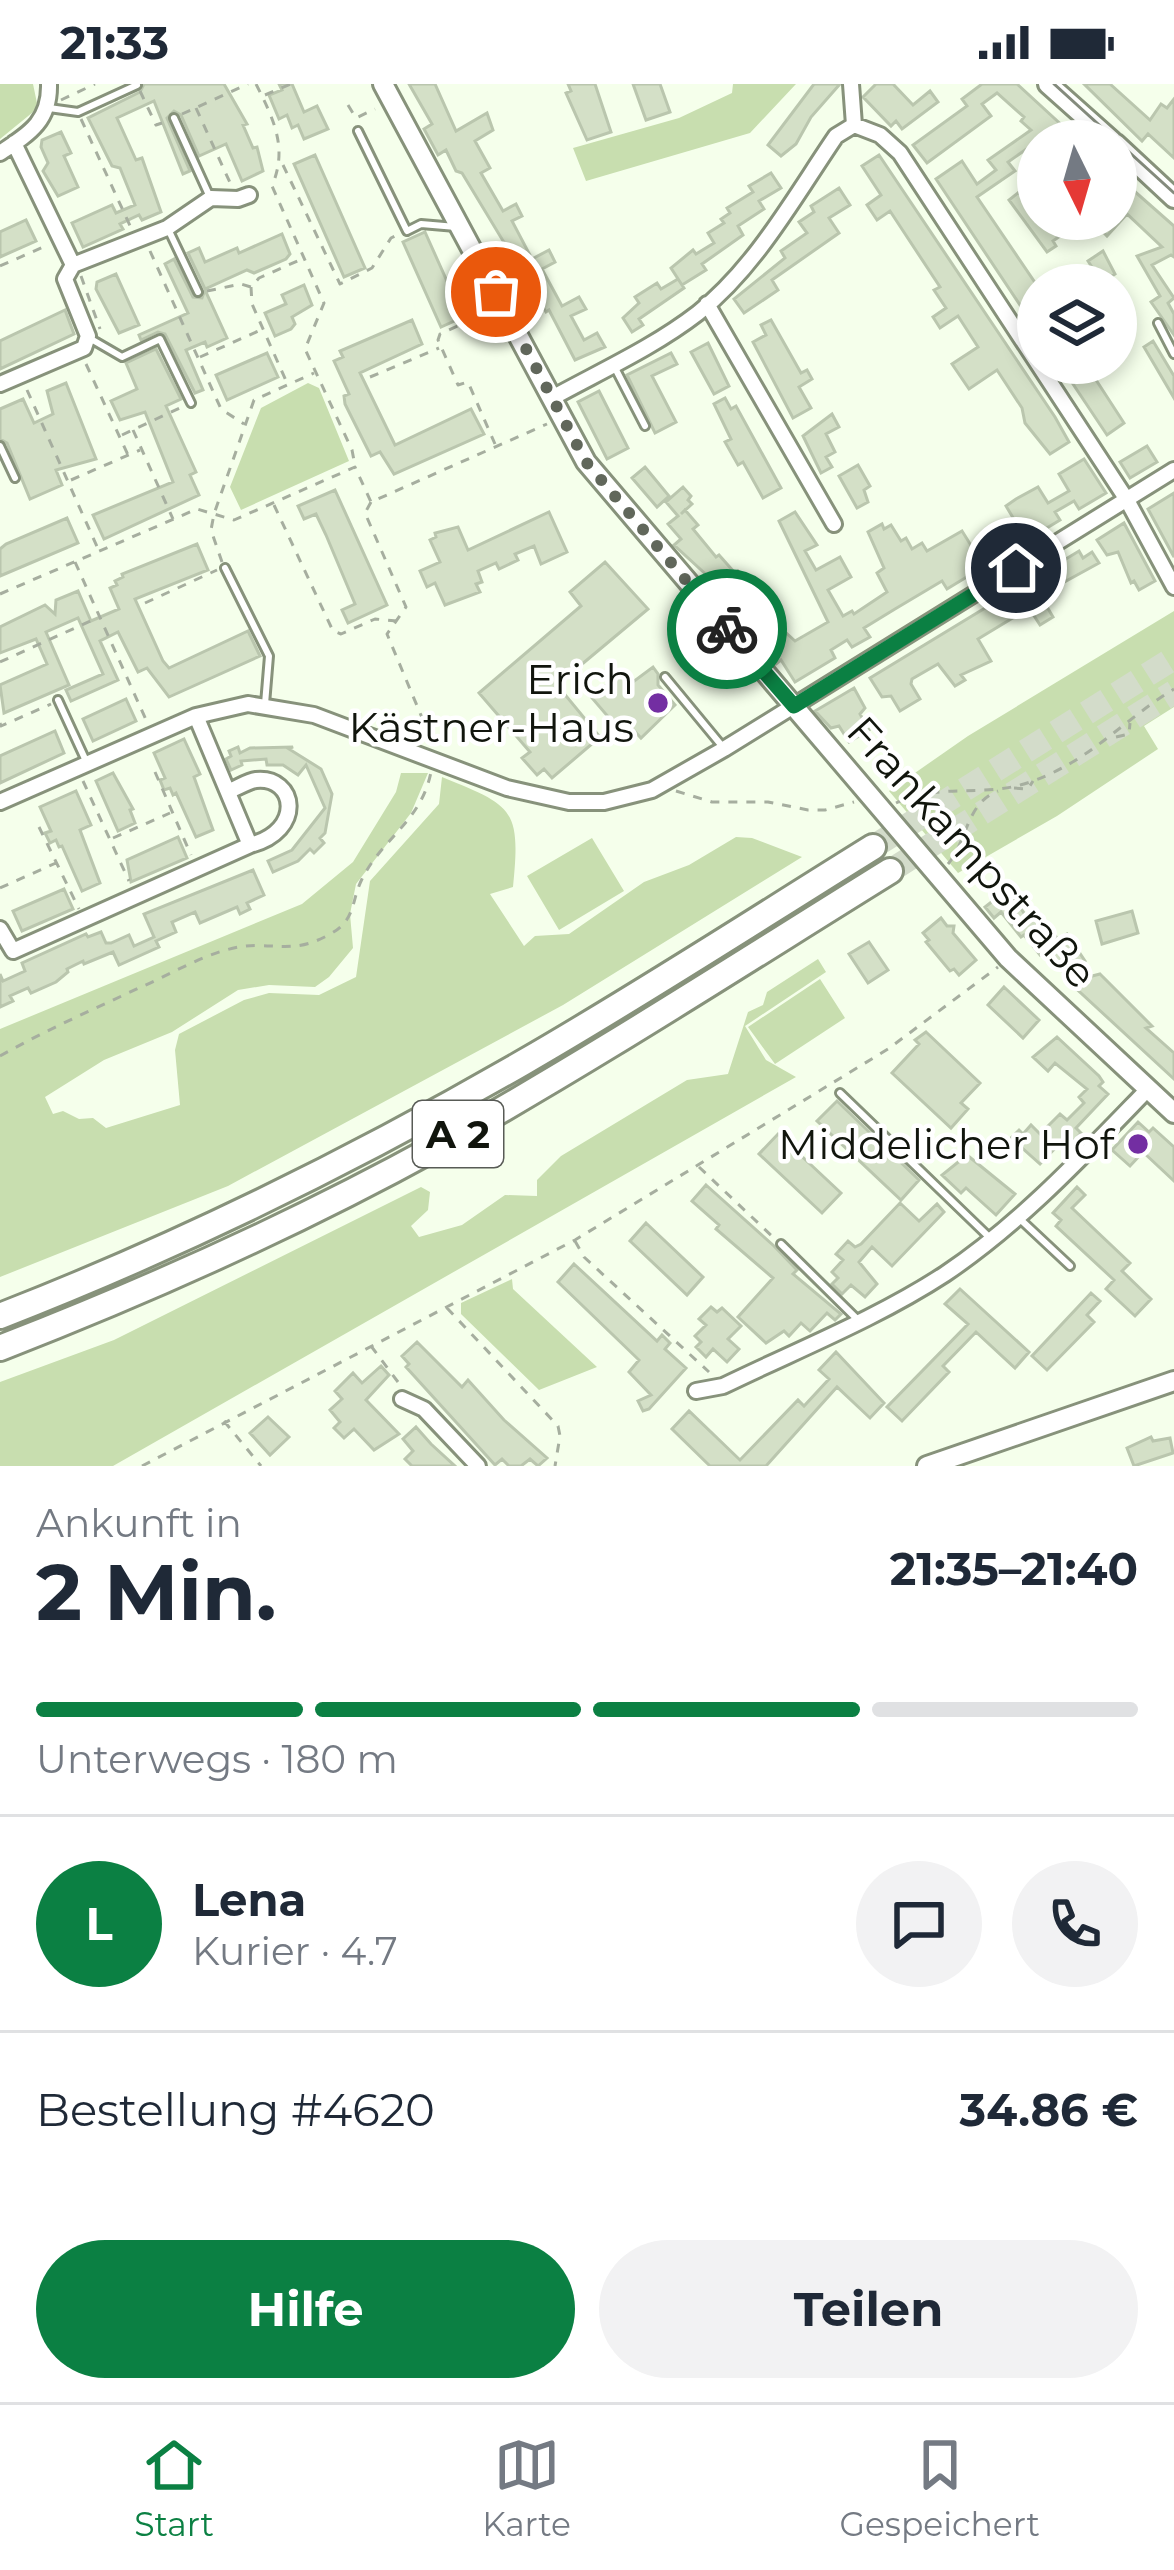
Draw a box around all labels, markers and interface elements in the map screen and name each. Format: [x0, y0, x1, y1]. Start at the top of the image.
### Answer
text: 21:33 [60, 15, 169, 70]
north arrow [1017, 120, 1137, 240]
map controls [1017, 120, 1137, 384]
pin [445, 241, 547, 343]
icon: bag [463, 259, 529, 325]
button: layers [1017, 264, 1137, 384]
pin [965, 517, 1067, 619]
icon: home [983, 535, 1049, 601]
courier [667, 569, 787, 689]
icon: bike [694, 596, 760, 662]
place label: Erich Kästner-Haus [349, 653, 634, 753]
marker: Erich Kästner-Haus [645, 690, 671, 716]
street label: Frankampstraße [836, 705, 1108, 999]
road number: A 2 [413, 1101, 503, 1167]
place label: Middelicher Hof [778, 1118, 1116, 1170]
marker: Middelicher Hof [1125, 1131, 1151, 1157]
text: Ankunft in [36, 1499, 242, 1547]
text: 21:35–21:40 [890, 1541, 1138, 1596]
text: 2 Min. [36, 1544, 276, 1640]
text: Unterwegs · 180 m [36, 1735, 398, 1783]
button: chat [856, 1861, 982, 1987]
button: phone [1012, 1861, 1138, 1987]
text: Lena [192, 1872, 306, 1927]
text: L [85, 1896, 113, 1951]
text: Kurier · 4.7 [192, 1927, 398, 1975]
text: Bestellung #4620 [36, 2082, 435, 2137]
text: 34.86 € [960, 2082, 1138, 2137]
button: Hilfe [36, 2240, 575, 2378]
button: Teilen [599, 2240, 1138, 2378]
tab: Start [134, 2432, 214, 2544]
tab: Karte [482, 2432, 571, 2544]
tab: Gespeichert [839, 2432, 1040, 2544]

